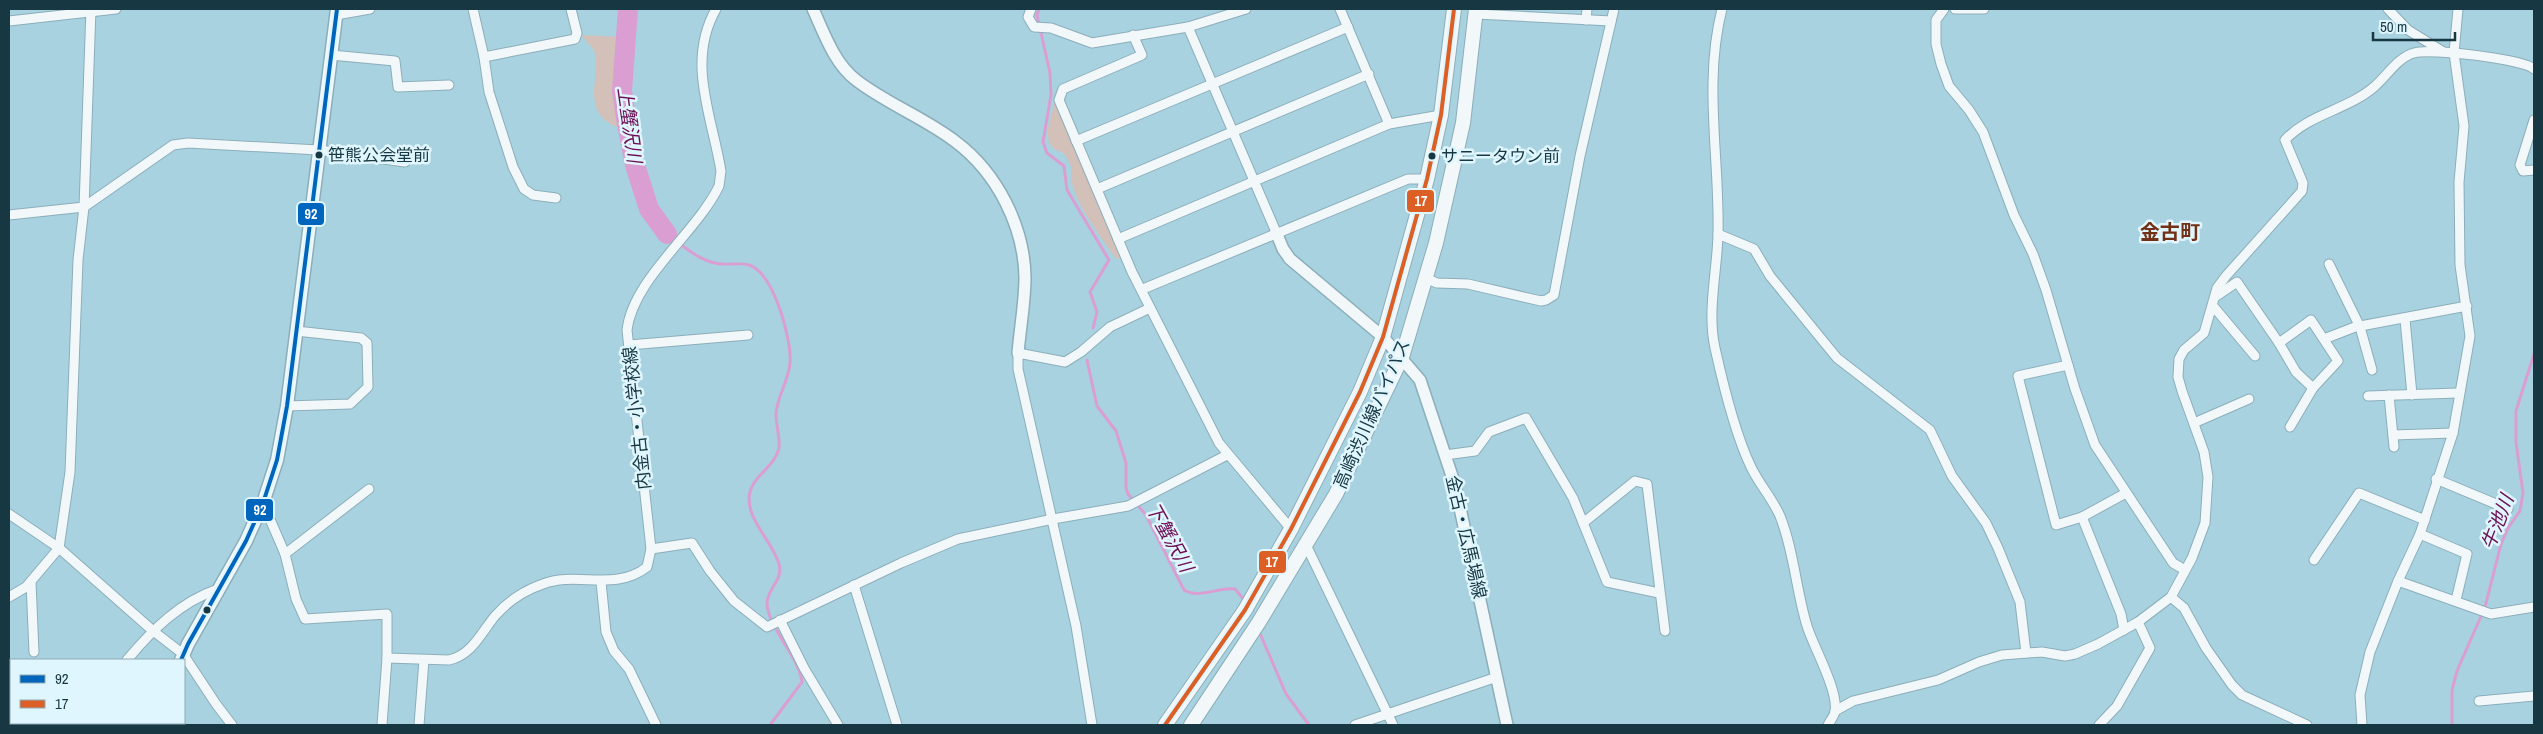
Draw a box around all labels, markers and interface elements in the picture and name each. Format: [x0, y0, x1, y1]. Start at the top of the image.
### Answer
scale bar [2373, 10, 2456, 42]
text: 50 m [2380, 16, 2407, 37]
water label: 上蟹沢川 [612, 86, 648, 166]
place label: 笹熊公会堂前 [328, 143, 430, 166]
place label: サニータウン前 [1441, 144, 1560, 167]
marker: 笹熊公会堂前 [314, 150, 324, 160]
marker: サニータウン前 [1427, 151, 1437, 161]
line badge: 17 [1406, 189, 1435, 213]
text: 17 [1415, 192, 1428, 210]
line badge: 92 [297, 202, 325, 226]
text: 92 [305, 205, 317, 223]
district label: 金古町 [2140, 218, 2200, 245]
street label: 高崎渋川線バイパス [1327, 335, 1416, 493]
street label: 内金古・小学校線 [617, 345, 656, 491]
street label: 金古・広馬場線 [1440, 473, 1493, 601]
water label: 牛池川 [2475, 489, 2520, 553]
water label: 下蟹沢川 [1140, 497, 1201, 578]
line badge: 92 [245, 498, 274, 522]
text: 92 [254, 501, 266, 519]
line badge: 17 [1258, 550, 1287, 574]
text: 17 [1266, 553, 1279, 571]
unlabelled marker [202, 605, 212, 615]
legend [10, 659, 185, 724]
text: 92 [55, 668, 69, 689]
text: 17 [55, 693, 69, 714]

